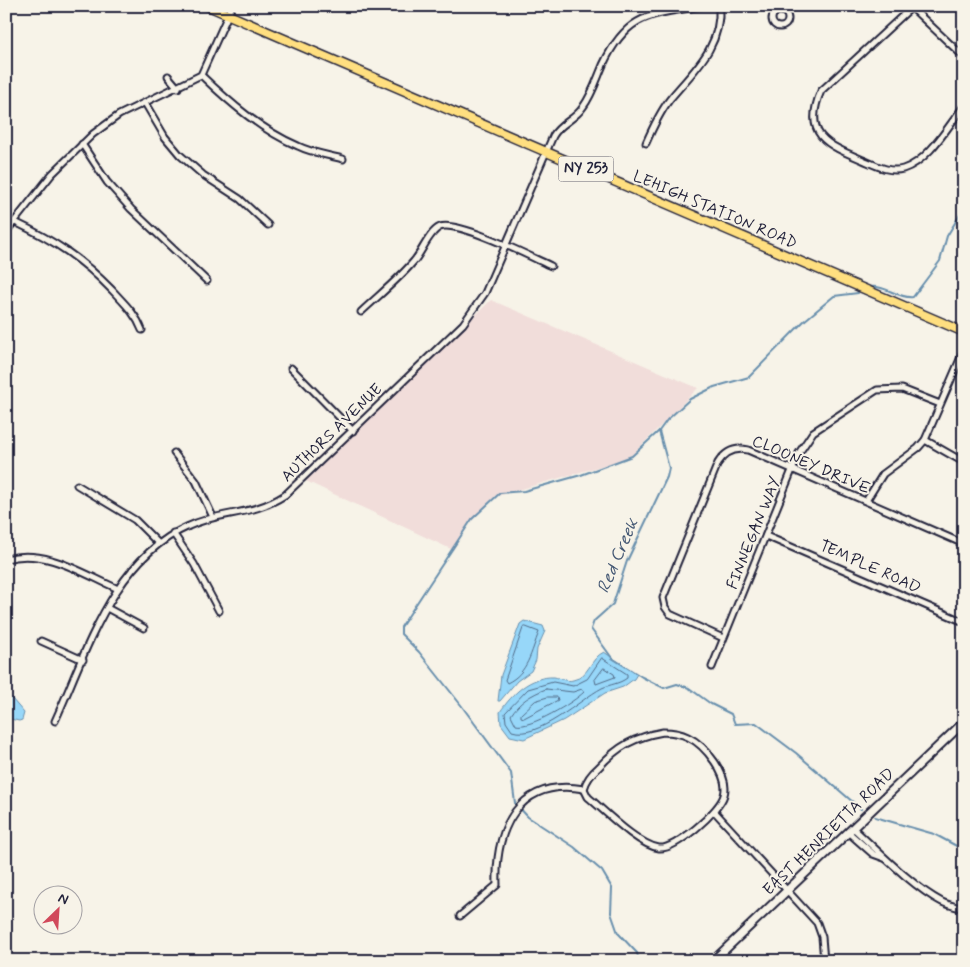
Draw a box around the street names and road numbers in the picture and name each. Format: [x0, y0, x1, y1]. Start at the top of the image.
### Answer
road number: NY 253 [558, 156, 614, 182]
street label: LEHIGH STATION ROAD [630, 166, 800, 254]
street label: AUTHORS AVENUE [277, 379, 387, 487]
street label: CLOONEY DRIVE [749, 431, 873, 499]
street label: FINNEGAN WAY [722, 474, 786, 592]
street label: TEMPLE ROAD [816, 535, 924, 599]
street label: EAST HENRIETTA ROAD [759, 764, 899, 900]

